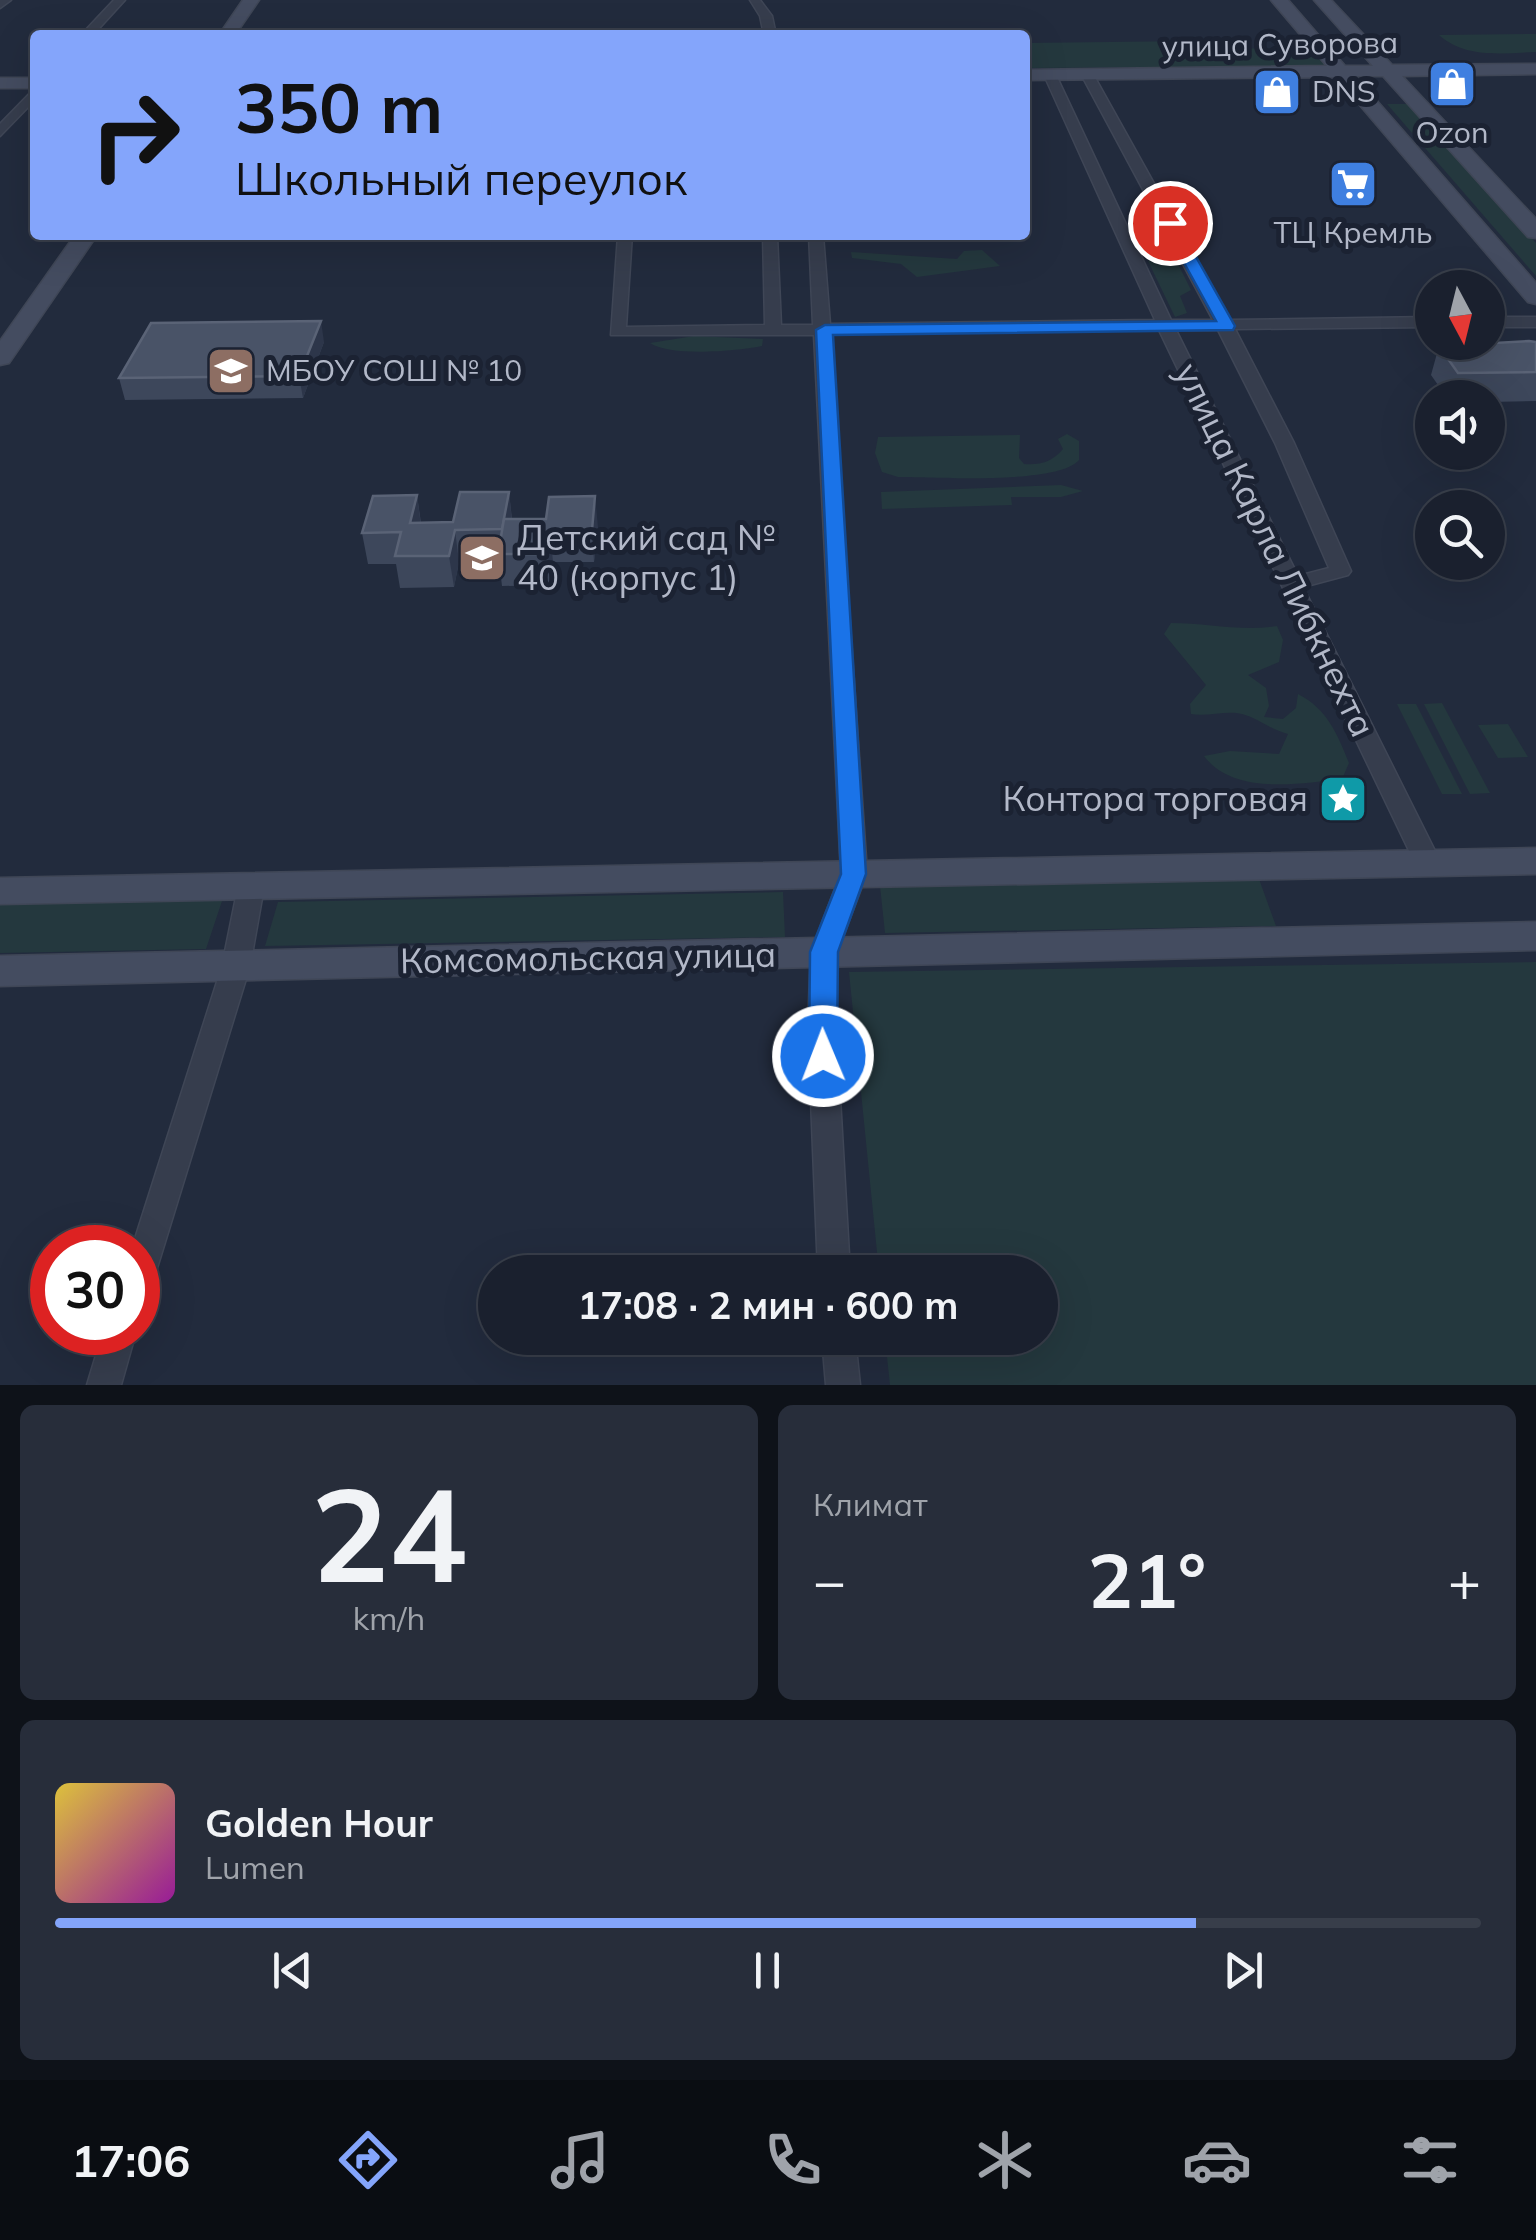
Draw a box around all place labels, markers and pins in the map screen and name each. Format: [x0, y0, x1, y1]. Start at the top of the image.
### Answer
shop icon: Ozon [1426, 58, 1478, 110]
shop icon: DNS [1251, 66, 1303, 118]
place label: DNS [1312, 72, 1376, 110]
place label: Ozon [1415, 113, 1489, 151]
supermarket icon: ТЦ Кремль [1327, 158, 1379, 210]
pin [1128, 181, 1213, 266]
place label: ТЦ Кремль [1274, 213, 1432, 251]
school or university icon: МБОУ СОШ № 10 [205, 345, 257, 397]
place label: МБОУ СОШ № 10 [266, 351, 522, 389]
place label: Детский сад № 40 (корпус 1) [517, 515, 775, 599]
school or university icon: Детский сад № 40 (корпус 1) [456, 532, 508, 584]
place icon: Контора торговая [1317, 773, 1369, 825]
place label: Контора торговая [1002, 776, 1308, 820]

